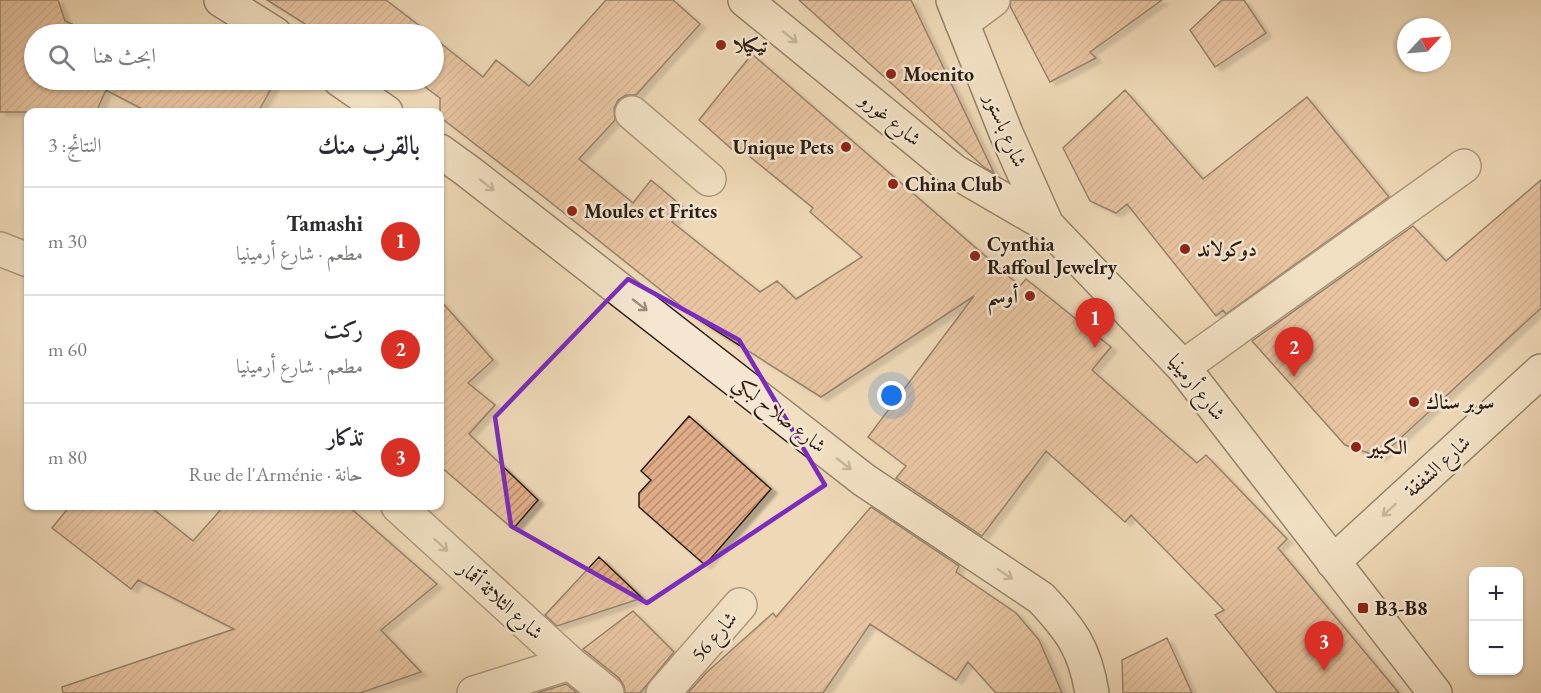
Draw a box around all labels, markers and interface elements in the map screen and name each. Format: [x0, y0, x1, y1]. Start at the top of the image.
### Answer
north arrow [1397, 18, 1451, 72]
search box [24, 24, 444, 90]
one-way arrow [782, 30, 797, 44]
place label: تيكيلا [733, 32, 768, 58]
marker: تيكيلا [714, 38, 728, 52]
icon: search [45, 41, 78, 74]
text: ابحث هنا [93, 41, 156, 70]
place label: Moenito [903, 61, 974, 87]
marker: Moenito [884, 67, 898, 81]
street label: شارع غورو [850, 85, 927, 155]
street label: شارع باستور [973, 87, 1033, 173]
text: بالقرب منك [318, 128, 420, 162]
text: النتائج: 3 [48, 132, 102, 158]
place label: Unique Pets [733, 134, 834, 160]
marker: Unique Pets [839, 140, 853, 154]
place label: China Club [905, 171, 1003, 197]
marker: China Club [886, 177, 900, 191]
one-way arrow [478, 179, 494, 192]
place label: Moules et Frites [584, 198, 717, 224]
marker: Moules et Frites [565, 204, 579, 218]
text: Tamashi [286, 209, 363, 238]
text: 30 m [48, 228, 87, 254]
text: 1 [395, 228, 406, 254]
place label: Cynthia Raffoul Jewelry [987, 231, 1118, 280]
place label: دوكولاند [1197, 236, 1257, 262]
text: مطعم · شارع أرمينيا [236, 240, 363, 266]
marker: دوكولاند [1178, 242, 1192, 256]
marker: Cynthia Raffoul Jewelry [968, 249, 982, 263]
place label: أوسم [987, 283, 1018, 316]
marker: أوسم [1023, 289, 1037, 303]
pin: 1 [1076, 298, 1114, 348]
one-way arrow [632, 299, 648, 312]
text: ركت [324, 315, 363, 344]
pin: 2 [1274, 328, 1314, 377]
text: 60 m [48, 336, 87, 362]
text: 2 [395, 336, 406, 362]
street label: شارع أرمينيا [1158, 348, 1233, 429]
text: مطعم · شارع أرمينيا [236, 353, 363, 379]
street label: شارع صلاح لبكي [724, 370, 832, 463]
your location [877, 381, 906, 410]
place label: سوبر سناك [1426, 389, 1494, 415]
marker: سوبر سناك [1407, 395, 1421, 409]
text: تذكار [327, 423, 363, 452]
street label: شارع الشفقة [1398, 429, 1479, 506]
place label: الكبير [1366, 434, 1407, 460]
marker: الكبير [1349, 440, 1363, 454]
text: 80 m [48, 444, 87, 470]
text: 3 [395, 444, 406, 470]
one-way arrow [835, 458, 851, 471]
text: حانة · Rue de l'Arménie [188, 461, 363, 487]
one-way arrow [1382, 503, 1397, 517]
one-way arrow [433, 538, 448, 552]
street label: شارع الثلاثة أقمار [448, 553, 550, 649]
map controls [1469, 567, 1523, 675]
button: + [1469, 567, 1523, 621]
one-way arrow [996, 568, 1012, 580]
place label: B3-B8 [1375, 595, 1428, 621]
marker: B3-B8 [1356, 601, 1370, 615]
street label: شارع 56 [685, 606, 747, 670]
button: − [1469, 621, 1523, 675]
pin: 3 [1304, 622, 1344, 671]

